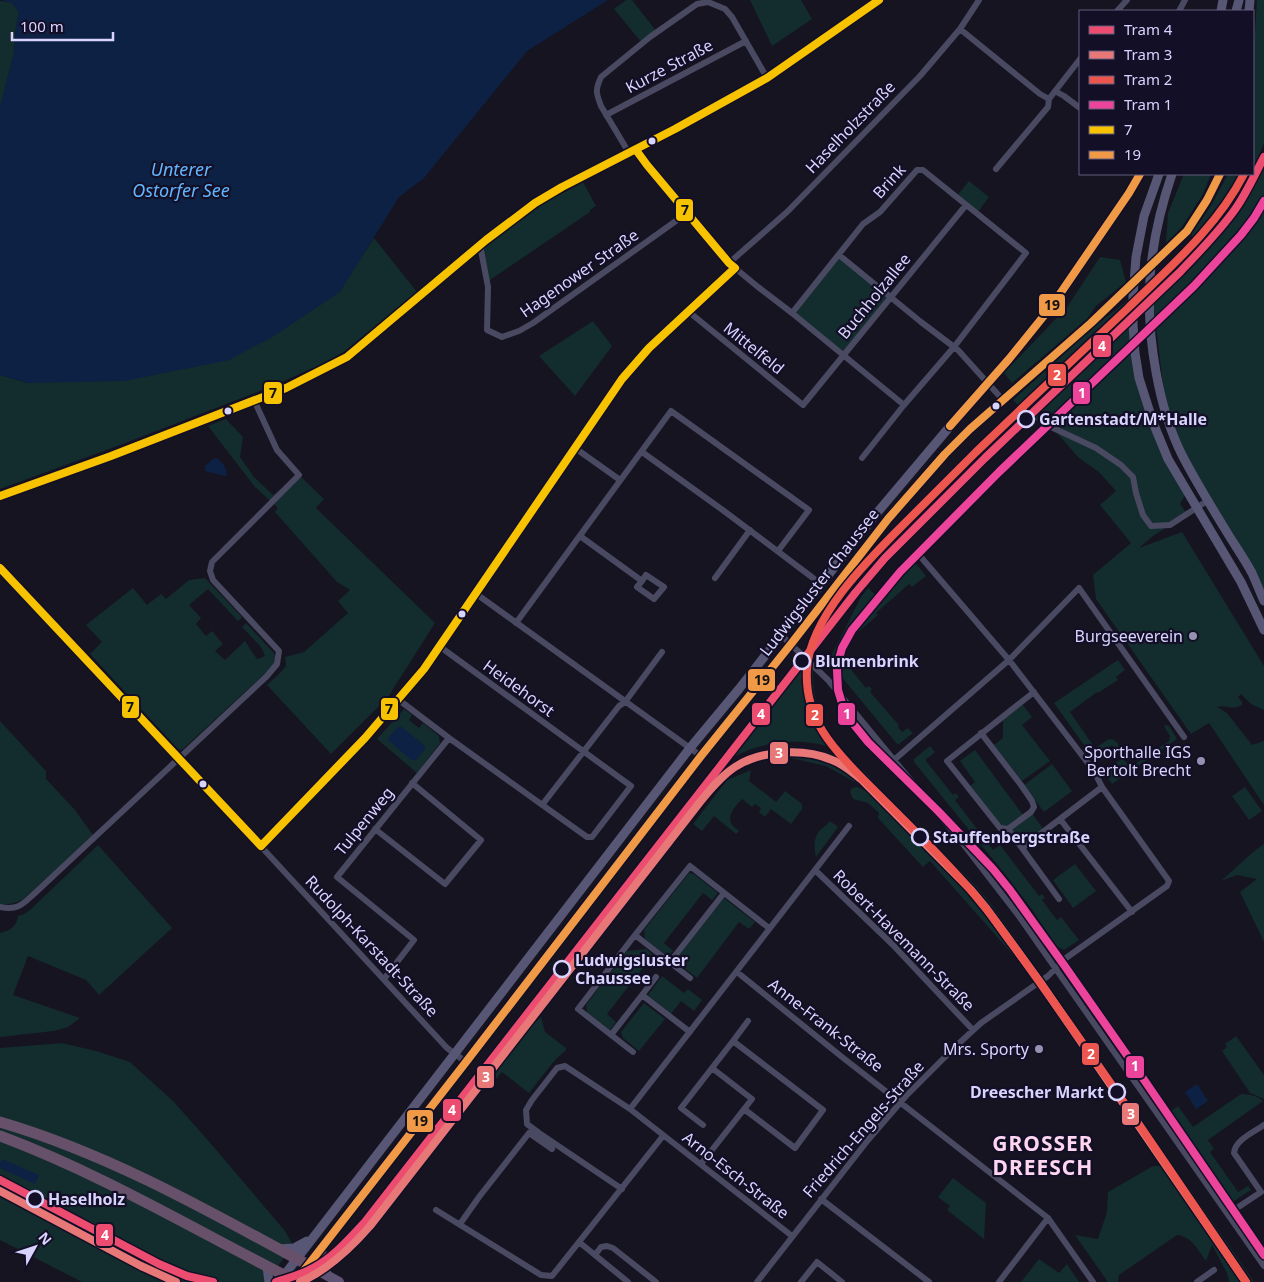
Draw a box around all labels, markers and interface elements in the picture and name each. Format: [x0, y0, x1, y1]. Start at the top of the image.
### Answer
scale bar [12, 10, 114, 42]
legend [1079, 10, 1254, 175]
text: 100 m [20, 16, 64, 36]
text: Tram 4 [1124, 19, 1173, 39]
street label: Kurze Straße [621, 34, 717, 98]
text: Tram 3 [1124, 44, 1172, 64]
text: Tram 2 [1124, 69, 1172, 89]
street label: Haselholzstraße [800, 76, 900, 178]
text: Tram 1 [1124, 94, 1172, 114]
text: 7 [1124, 119, 1133, 139]
unlabelled marker [647, 136, 657, 146]
text: 19 [1124, 144, 1141, 164]
water label: Unterer Ostorfer See [132, 157, 230, 202]
street label: Brink [868, 159, 911, 203]
line badge: 7 [675, 198, 694, 222]
text: 7 [681, 200, 689, 219]
street label: Hagenower Straße [515, 224, 643, 322]
street label: Buchholzallee [833, 249, 915, 343]
line badge: 19 [1038, 293, 1066, 317]
text: 19 [1044, 295, 1060, 314]
street label: Mittelfeld [719, 317, 789, 379]
line badge: 4 [1092, 334, 1112, 358]
text: 4 [1098, 336, 1106, 355]
line badge: 2 [1047, 363, 1067, 387]
text: 2 [1053, 365, 1061, 384]
line badge: 7 [263, 381, 283, 405]
line badge: 1 [1072, 381, 1091, 405]
text: 7 [269, 383, 277, 402]
text: 1 [1078, 383, 1086, 402]
unlabelled marker [991, 401, 1001, 411]
unlabelled marker [223, 406, 233, 416]
place label: Gartenstadt/M*Halle [1039, 408, 1207, 430]
marker: Gartenstadt/M*Halle [1017, 410, 1035, 428]
street label: Ludwigsluster Chaussee [754, 504, 884, 660]
unlabelled marker [457, 609, 467, 619]
place label: Burgseeverein [1075, 625, 1183, 647]
marker: Burgseeverein [1187, 630, 1199, 642]
place label: Blumenbrink [815, 650, 919, 672]
marker: Blumenbrink [793, 652, 811, 670]
street label: Heidehorst [479, 655, 559, 722]
line badge: 19 [747, 668, 776, 692]
text: 19 [754, 670, 770, 689]
line badge: 7 [121, 695, 140, 719]
text: 7 [126, 697, 134, 716]
line badge: 7 [380, 697, 399, 721]
text: 7 [385, 699, 393, 718]
line badge: 4 [751, 702, 771, 726]
line badge: 1 [837, 702, 856, 726]
line badge: 2 [805, 703, 824, 727]
text: 4 [757, 704, 765, 723]
text: 1 [843, 704, 851, 723]
text: 2 [811, 705, 819, 724]
line badge: 3 [769, 741, 789, 765]
place label: Sporthalle IGS Bertolt Brecht [1084, 741, 1191, 781]
text: 3 [775, 743, 783, 762]
marker: Sporthalle IGS Bertolt Brecht [1195, 755, 1207, 767]
unlabelled marker [198, 779, 208, 789]
street label: Tulpenweg [330, 782, 398, 860]
place label: Stauffenbergstraße [933, 826, 1090, 848]
marker: Stauffenbergstraße [911, 828, 929, 846]
street label: Robert-Havemann-Straße [828, 864, 980, 1016]
street label: Rudolph-Karstadt-Straße [301, 870, 443, 1022]
place label: Ludwigsluster Chaussee [575, 949, 688, 989]
marker: Ludwigsluster Chaussee [553, 960, 571, 978]
street label: Anne-Frank-Straße [764, 973, 888, 1077]
place label: Mrs. Sporty [943, 1038, 1030, 1060]
line badge: 2 [1081, 1042, 1100, 1066]
marker: Mrs. Sporty [1033, 1043, 1045, 1055]
text: 2 [1087, 1044, 1095, 1063]
line badge: 1 [1125, 1055, 1145, 1079]
street label: Friedrich-Engels-Straße [797, 1056, 929, 1202]
text: 1 [1131, 1056, 1139, 1075]
line badge: 3 [476, 1065, 495, 1089]
text: 3 [482, 1067, 490, 1086]
place label: Dreescher Markt [970, 1081, 1104, 1103]
marker: Dreescher Markt [1108, 1083, 1126, 1101]
line badge: 4 [442, 1098, 462, 1122]
text: 4 [448, 1100, 456, 1119]
line badge: 3 [1121, 1102, 1140, 1126]
text: 3 [1127, 1104, 1135, 1123]
line badge: 19 [406, 1109, 434, 1133]
text: 19 [412, 1111, 428, 1130]
street label: Arno-Esch-Straße [678, 1126, 794, 1224]
district label: GROSSER DREESCH [992, 1129, 1094, 1181]
place label: Haselholz [48, 1188, 125, 1210]
marker: Haselholz [26, 1190, 44, 1208]
north arrow [10, 1222, 60, 1272]
line badge: 4 [95, 1223, 114, 1247]
text: 4 [101, 1225, 109, 1244]
text: N [34, 1228, 56, 1249]

